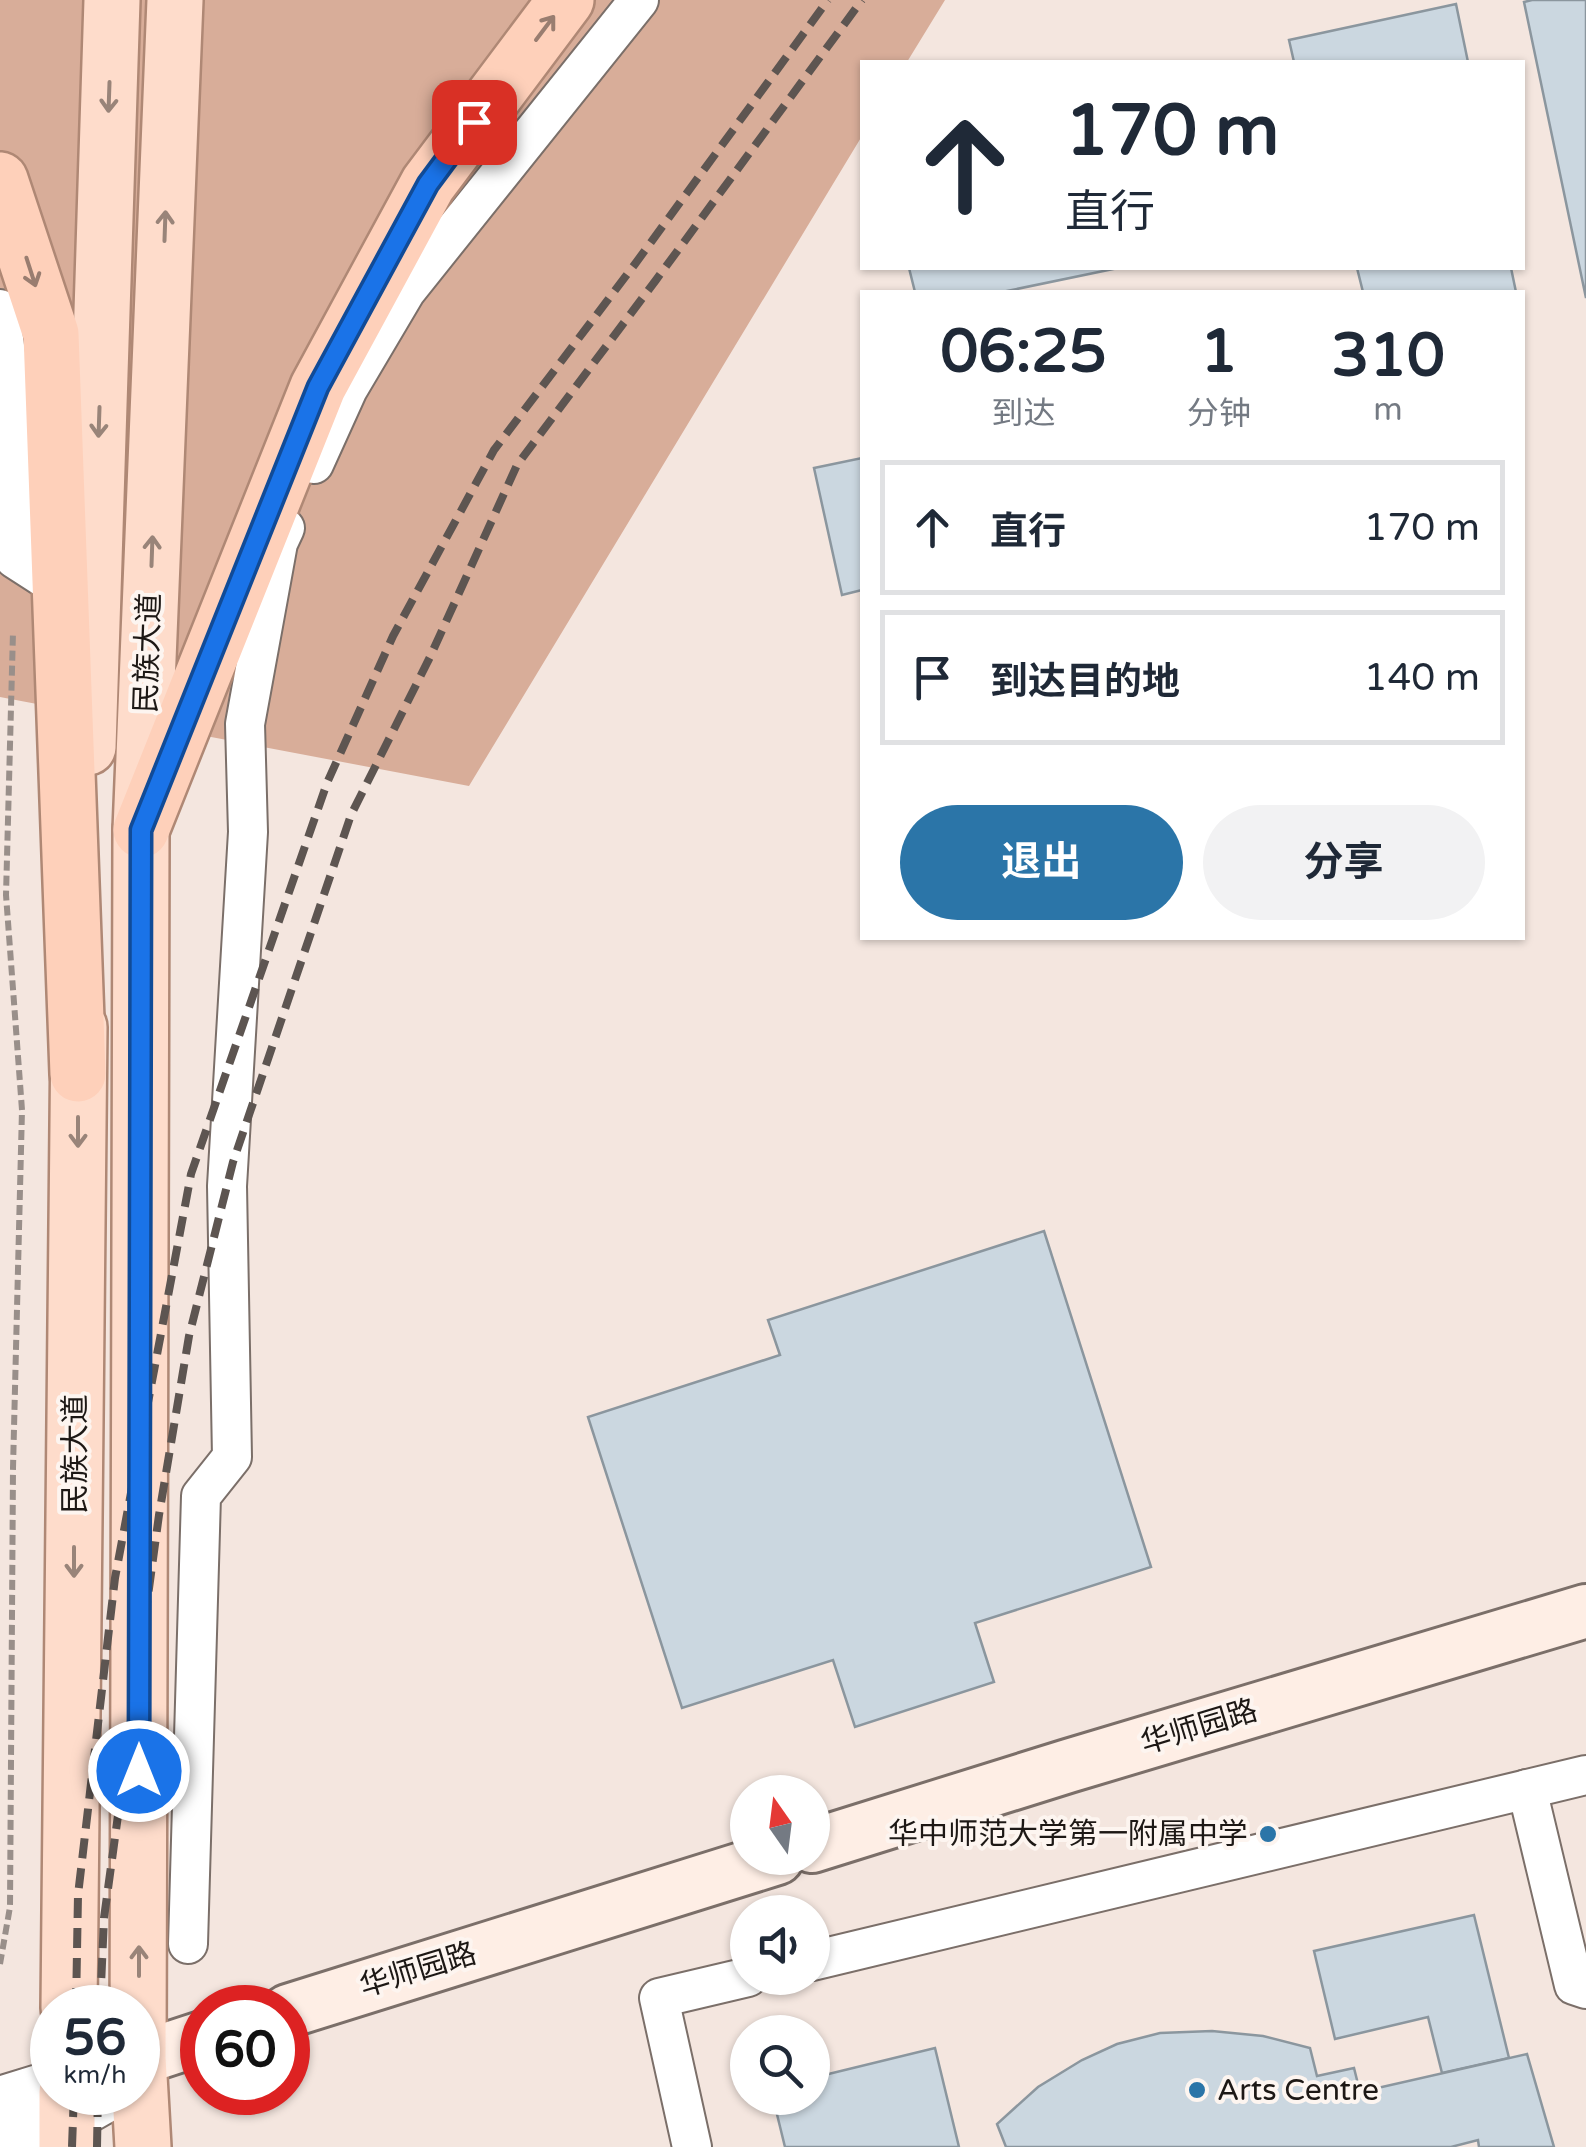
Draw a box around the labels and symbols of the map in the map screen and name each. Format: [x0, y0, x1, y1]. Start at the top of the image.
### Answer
one-way arrow [534, 15, 555, 42]
pin [432, 80, 517, 165]
one-way arrow [99, 81, 118, 113]
one-way arrow [156, 211, 175, 243]
one-way arrow [23, 256, 41, 288]
one-way arrow [89, 406, 108, 438]
one-way arrow [143, 536, 162, 568]
street label: 民族大道 [127, 592, 169, 714]
one-way arrow [68, 1114, 88, 1147]
street label: 民族大道 [57, 1394, 94, 1514]
one-way arrow [65, 1545, 84, 1577]
street label: 华师园路 [1136, 1692, 1262, 1762]
position arrow [87, 1719, 191, 1823]
north arrow [730, 1775, 830, 1875]
place label: 华中师范大学第一附属中学 [888, 1816, 1248, 1853]
marker: 华中师范大学第一附属中学 [1257, 1823, 1279, 1845]
street label: 华师园路 [355, 1935, 481, 2005]
one-way arrow [130, 1945, 148, 1978]
speed limit sign: 60 [180, 1985, 310, 2115]
place label: Arts Centre [1217, 2072, 1379, 2109]
marker: Arts Centre [1186, 2079, 1208, 2101]

